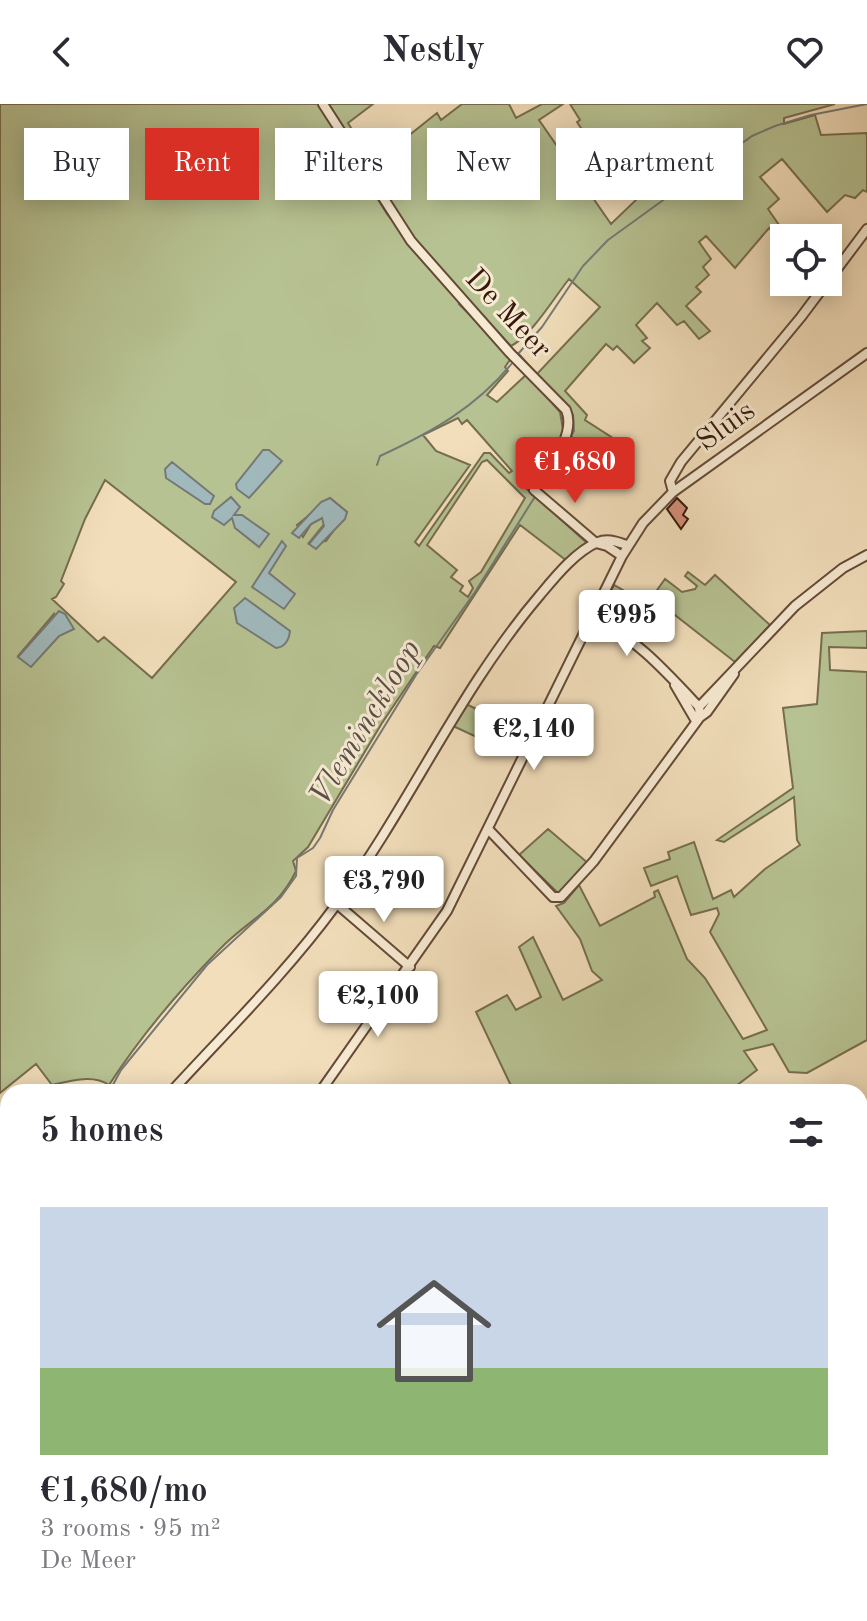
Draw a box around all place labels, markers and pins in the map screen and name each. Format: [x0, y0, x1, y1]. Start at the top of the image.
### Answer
pin: €1,680 [510, 437, 640, 505]
pin: €995 [580, 590, 674, 658]
pin: €2,140 [469, 704, 599, 772]
pin: €3,790 [319, 856, 449, 924]
pin: €2,100 [313, 971, 443, 1039]

